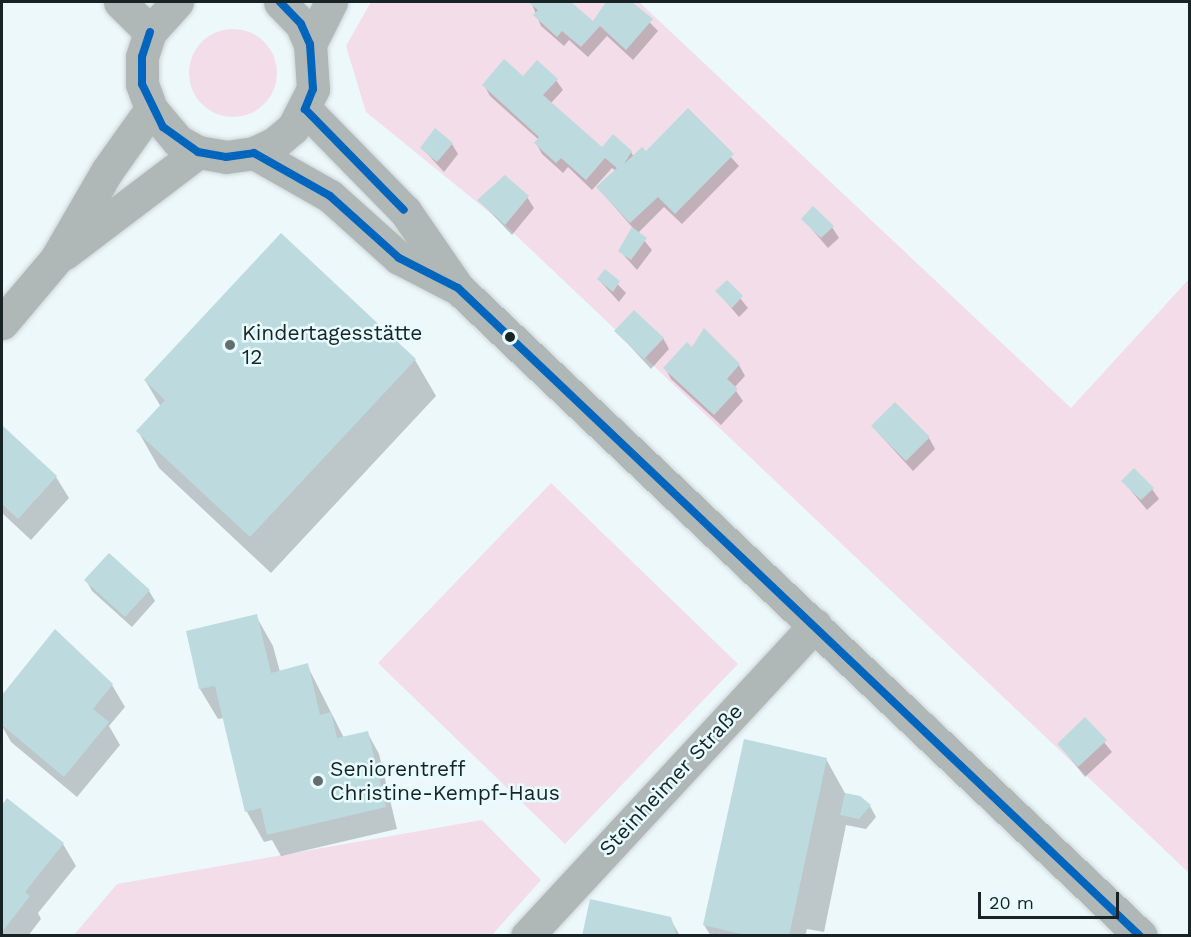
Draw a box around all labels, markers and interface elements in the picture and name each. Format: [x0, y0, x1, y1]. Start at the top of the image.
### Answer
place label: Kindertagesstätte 12 [242, 320, 422, 370]
unlabelled marker [504, 331, 516, 343]
marker: Kindertagesstätte 12 [223, 338, 237, 352]
street label: Steinheimer Straße [594, 699, 748, 861]
place label: Seniorentreff Christine-Kempf-Haus [330, 756, 560, 806]
marker: Seniorentreff Christine-Kempf-Haus [311, 774, 325, 788]
scale bar [981, 880, 1122, 918]
text: 20 m [989, 892, 1034, 913]

